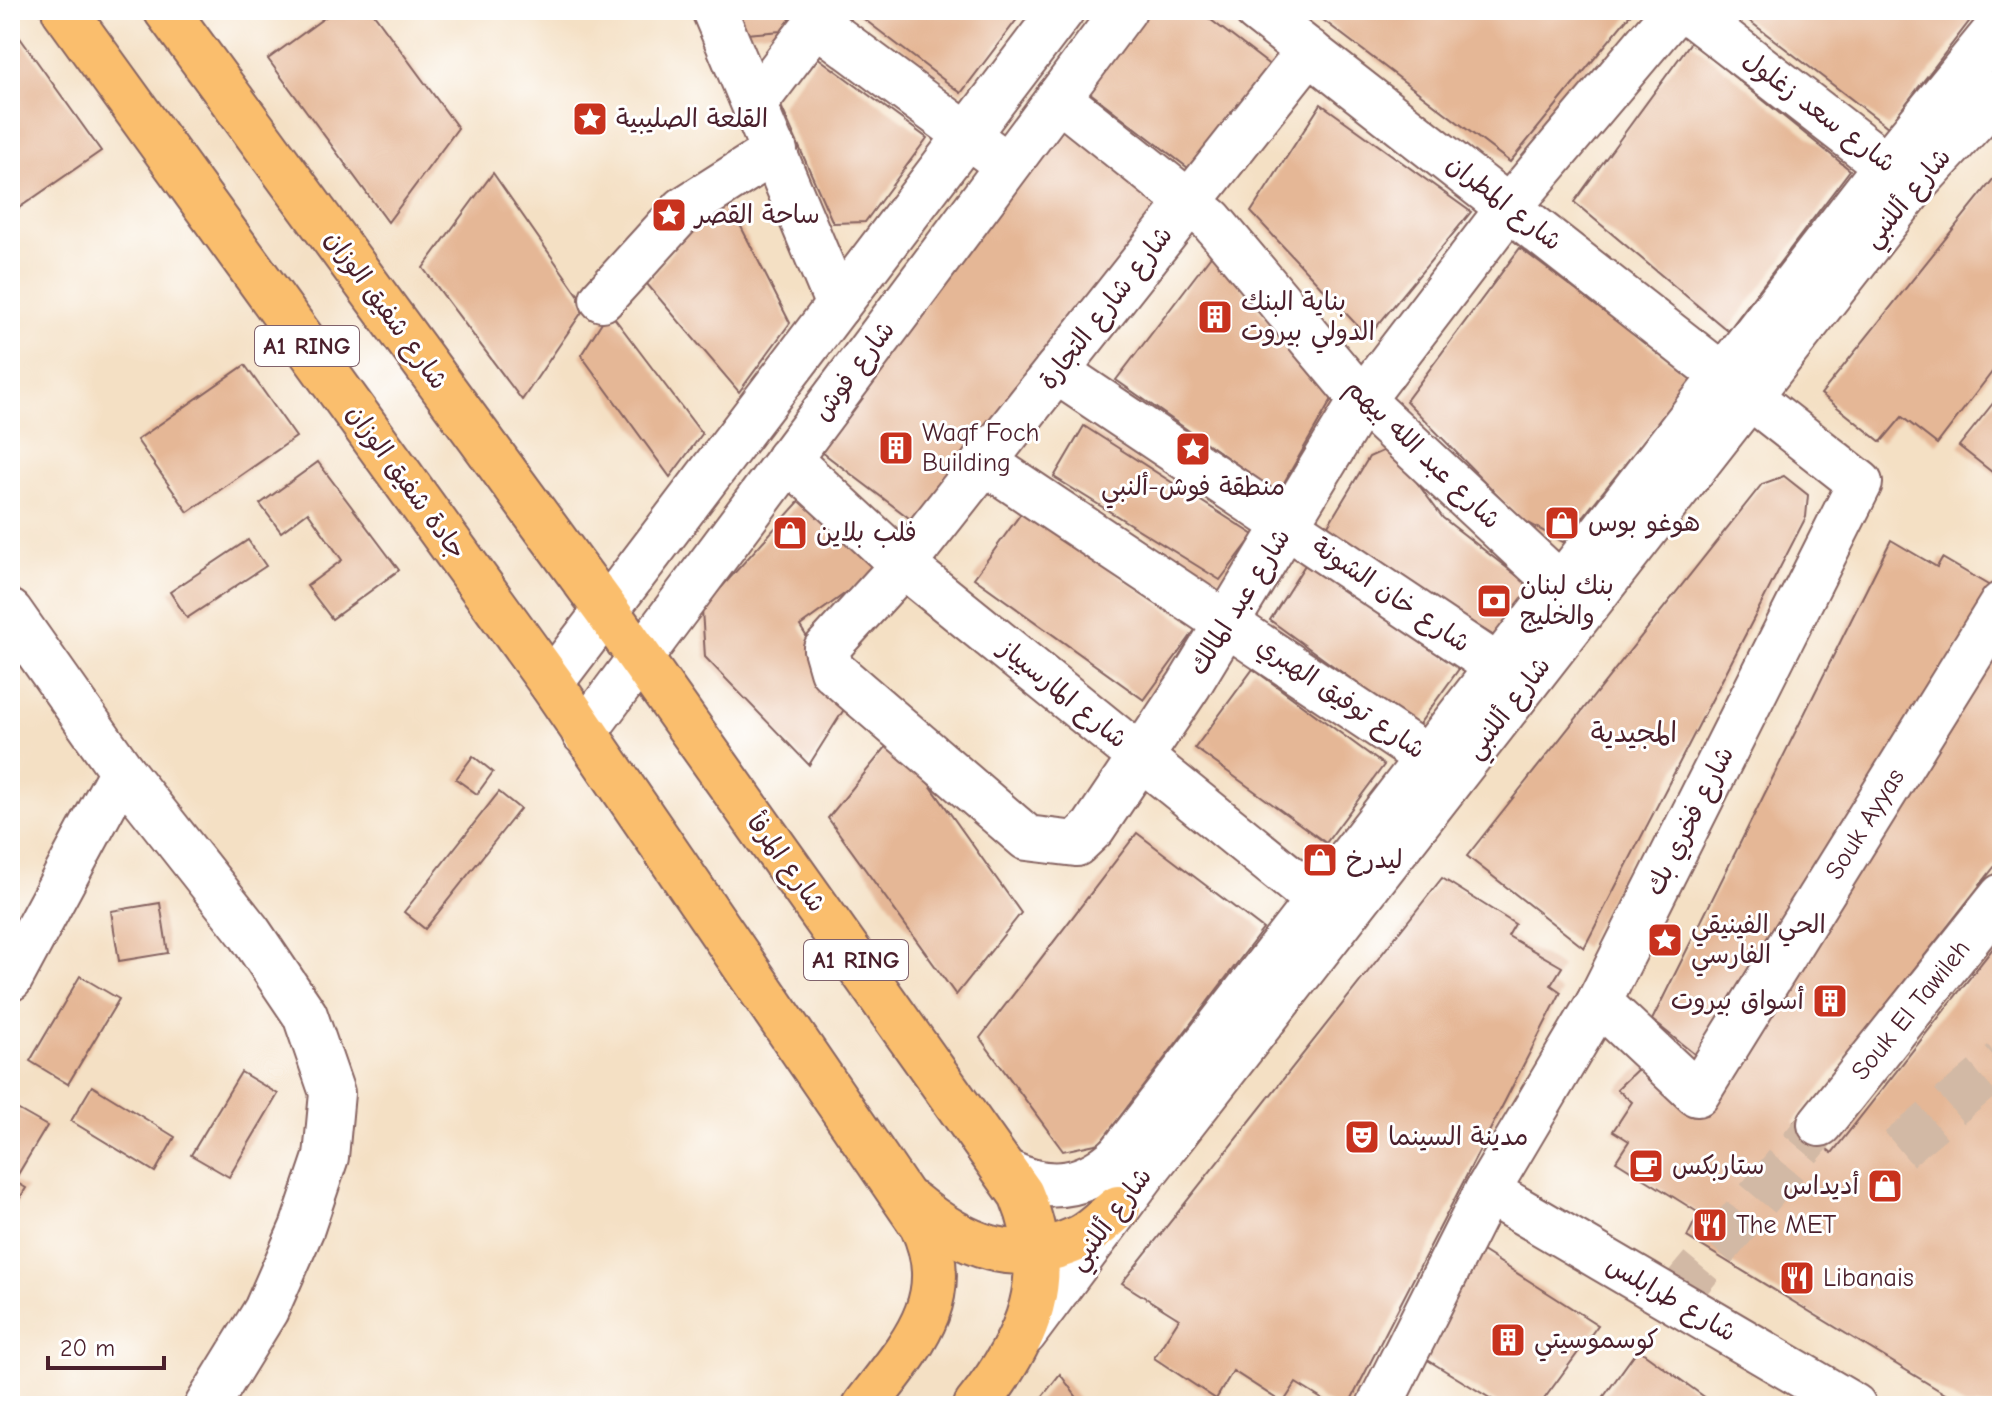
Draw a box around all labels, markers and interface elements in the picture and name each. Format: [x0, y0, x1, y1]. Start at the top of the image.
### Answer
street label: شارع سعد زغلول [1736, 45, 1901, 181]
place icon: القلعة الصليبية [571, 100, 609, 138]
place label: القلعة الصليبية [616, 104, 768, 134]
street label: شارع أللنبي [1856, 142, 1963, 258]
street label: شارع المطران [1439, 149, 1568, 259]
place icon: ساحة القصر [650, 196, 688, 234]
place label: ساحة القصر [693, 200, 820, 230]
street label: شارع شارع التجارة [1033, 221, 1181, 397]
street label: شارع شفيق الوزان [317, 225, 454, 396]
place label: بناية البنك الدولي بيروت [1241, 287, 1375, 354]
building icon: بناية البنك الدولي بيروت [1196, 298, 1234, 336]
street label: شارع فوش [807, 315, 903, 428]
road number: A1 RING [255, 326, 359, 366]
street label: شارع عبد الله بيهم [1337, 373, 1506, 538]
street label: جادة شفيق الوزان [339, 399, 472, 566]
place label: Waqf Foch Building [922, 418, 1039, 478]
building icon: Waqf Foch Building [877, 429, 915, 467]
place icon: منطقة فوش-ألنبي [1174, 430, 1212, 468]
place label: منطقة فوش-ألنبي [1101, 471, 1285, 509]
shop icon: هوغو بوس [1543, 504, 1581, 542]
place label: هوغو بوس [1588, 508, 1701, 539]
shop icon: فلب بلاين [771, 514, 809, 552]
place label: فلب بلاين [816, 518, 917, 548]
street label: شارع عبد المالك [1183, 523, 1299, 682]
street label: شارع خان الشونة [1305, 531, 1476, 660]
place label: بنك لبنان والخليج [1520, 571, 1614, 633]
bank icon: بنك لبنان والخليج [1475, 582, 1513, 620]
street label: شارع توفيق الهبري [1250, 631, 1431, 768]
street label: شارع المارسيياز [990, 632, 1133, 756]
street label: شارع أللنبي [1458, 651, 1562, 769]
district label: المجيدية [1591, 717, 1677, 749]
street label: شارع فخري بك [1640, 742, 1743, 902]
street label: Souk Ayyas [1819, 763, 1911, 885]
street label: شارع المرفأ [739, 807, 833, 919]
shop icon: ليدرخ [1301, 841, 1339, 879]
place label: ليدرخ [1346, 845, 1403, 877]
place label: الحي الفينيقي الفارسي [1691, 910, 1826, 977]
place icon: الحي الفينيقي الفارسي [1646, 921, 1684, 959]
street label: Souk El Tawileh [1845, 934, 1977, 1086]
road number: A1 RING [804, 940, 908, 980]
building icon: أسواق بيروت [1811, 982, 1849, 1020]
place label: أسواق بيروت [1671, 985, 1805, 1016]
theatre icon: مدينة السينما [1343, 1118, 1381, 1156]
place label: مدينة السينما [1388, 1122, 1528, 1152]
cafe icon: ستاربكس [1627, 1147, 1665, 1185]
place label: ستاربكس [1672, 1151, 1765, 1181]
street label: شارع أللنبي [1061, 1161, 1164, 1280]
shop icon: أديداس [1866, 1167, 1904, 1205]
place label: أديداس [1783, 1170, 1860, 1201]
restaurant icon: The MET [1691, 1206, 1729, 1244]
place label: The MET [1736, 1210, 1837, 1240]
street label: شارع طرابلس [1600, 1250, 1741, 1350]
restaurant icon: Libanais [1778, 1259, 1816, 1297]
place label: Libanais [1823, 1263, 1914, 1293]
scale bar [48, 1320, 164, 1370]
building icon: كوسموسيتي [1489, 1321, 1527, 1359]
place label: كوسموسيتي [1534, 1325, 1659, 1362]
text: 20 m [60, 1334, 115, 1362]

